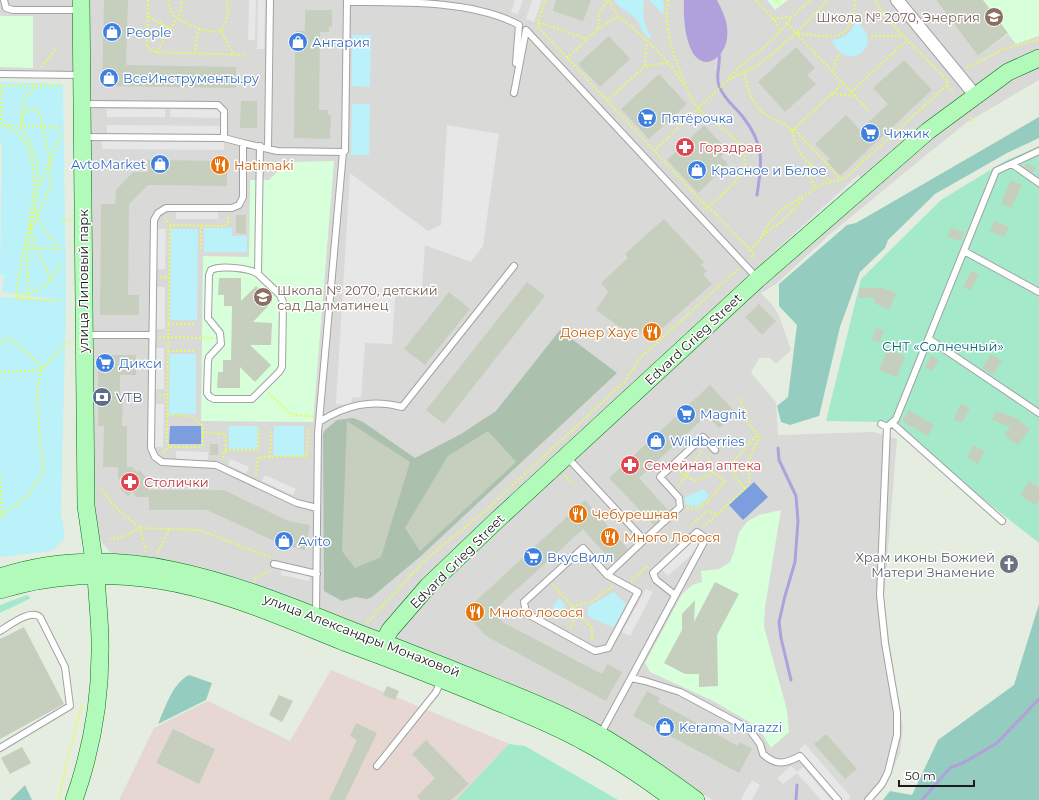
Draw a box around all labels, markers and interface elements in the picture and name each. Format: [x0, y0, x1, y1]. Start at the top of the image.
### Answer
school or university icon: Школа № 2070, Энергия [983, 6, 1005, 28]
place label: Школа № 2070, Энергия [816, 9, 980, 25]
shop icon: People [101, 21, 123, 43]
place label: People [126, 24, 171, 40]
shop icon: Ангария [287, 31, 309, 53]
place label: Ангария [312, 34, 370, 50]
shop icon: ВсеИнструменты.ру [98, 67, 120, 89]
place label: ВсеИнструменты.ру [123, 70, 260, 86]
supermarket icon: Пятёрочка [636, 107, 658, 129]
place label: Пятёрочка [661, 110, 733, 126]
supermarket icon: Чижик [859, 122, 881, 144]
place label: Чижик [884, 125, 930, 141]
pharmacy icon: Горздрав [674, 136, 696, 158]
place label: Горздрав [699, 139, 762, 155]
shop icon: AvtoMarket [149, 153, 171, 175]
restaurant icon: Hatimaki [209, 154, 231, 176]
place label: AvtoMarket [71, 156, 146, 172]
place label: Hatimaki [234, 157, 294, 173]
shop icon: Красное и Белое [686, 159, 708, 181]
place label: Красное и Белое [711, 162, 826, 178]
street label: улица Липовый парк [75, 209, 91, 354]
place label: Школа № 2070, детский сад Далматинец [277, 282, 438, 313]
school or university icon: Школа № 2070, детский сад Далматинец [252, 286, 274, 308]
street label: Edvard Grieg Street [641, 290, 745, 388]
restaurant icon: Донер Хаус [641, 321, 663, 343]
place label: Донер Хаус [560, 324, 638, 340]
park label: СНТ «Солнечный» [882, 338, 1004, 354]
supermarket icon: Дикси [94, 352, 116, 374]
place label: Дикси [119, 355, 162, 371]
bank icon: VTB [91, 386, 113, 408]
place label: VTB [116, 389, 142, 405]
supermarket icon: Magnit [675, 403, 697, 425]
place label: Magnit [700, 406, 746, 422]
shop icon: Wildberries [645, 430, 667, 452]
place label: Wildberries [670, 433, 745, 449]
pharmacy icon: Семейная аптека [619, 454, 641, 476]
place label: Семейная аптека [644, 457, 761, 473]
pharmacy icon: Столички [119, 471, 141, 493]
place label: Столички [144, 474, 209, 490]
restaurant icon: Чебурешная [567, 503, 589, 525]
place label: Чебурешная [592, 506, 678, 522]
street label: Edvard Grieg Street [406, 510, 508, 612]
restaurant icon: Много Лосося [599, 526, 621, 548]
place label: Много Лосося [624, 529, 720, 545]
shop icon: Avito [273, 530, 295, 552]
place label: Avito [298, 533, 331, 549]
supermarket icon: ВкусВилл [522, 546, 544, 568]
place label: ВкусВилл [547, 549, 614, 565]
place label: Храм иконы Божией Матери Знамение [855, 549, 995, 580]
church icon: Храм иконы Божией Матери Знамение [998, 553, 1020, 575]
street label: улица Александры Монаховой [261, 590, 462, 680]
restaurant icon: Много лосося [464, 601, 486, 623]
place label: Много лосося [489, 604, 583, 620]
shop icon: Kerama Marazzi [654, 716, 676, 738]
place label: Kerama Marazzi [679, 719, 782, 735]
scale bar [899, 762, 974, 788]
text: 50 m [905, 768, 936, 783]

